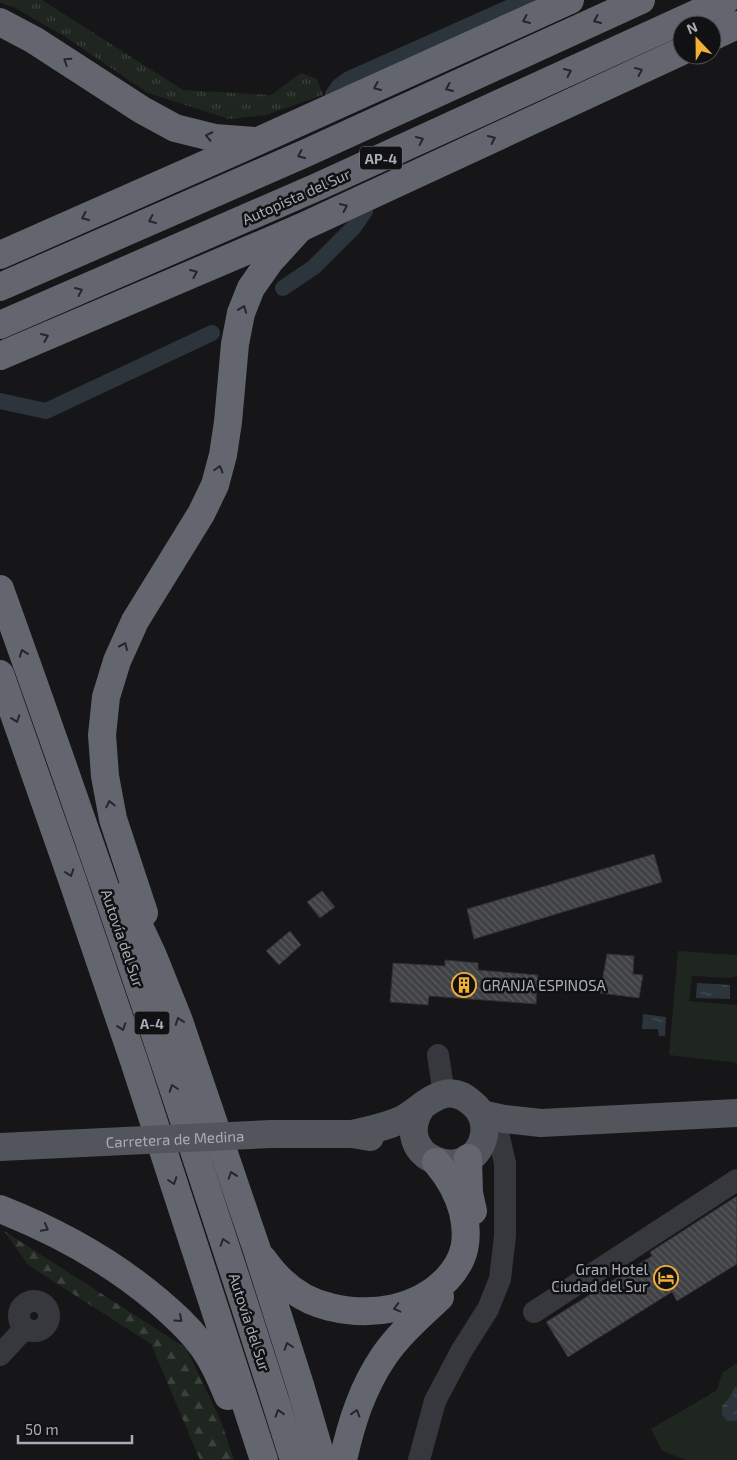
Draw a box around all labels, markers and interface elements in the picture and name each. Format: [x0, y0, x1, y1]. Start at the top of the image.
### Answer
one-way arrow [522, 14, 531, 24]
one-way arrow [593, 14, 602, 25]
north arrow [672, 15, 722, 65]
text: N [684, 18, 700, 37]
one-way arrow [63, 58, 73, 67]
one-way arrow [634, 66, 643, 77]
one-way arrow [563, 68, 572, 79]
one-way arrow [373, 81, 382, 91]
one-way arrow [445, 81, 454, 92]
one-way arrow [205, 131, 214, 142]
one-way arrow [487, 135, 496, 145]
one-way arrow [415, 136, 424, 146]
road number: AP-4 [360, 146, 402, 170]
one-way arrow [297, 148, 306, 159]
street label: Autopista del Sur [239, 164, 353, 228]
one-way arrow [339, 203, 348, 214]
one-way arrow [81, 211, 90, 222]
one-way arrow [148, 214, 157, 225]
one-way arrow [189, 268, 198, 279]
one-way arrow [74, 286, 83, 297]
one-way arrow [237, 305, 247, 313]
one-way arrow [40, 332, 49, 343]
one-way arrow [214, 465, 224, 473]
one-way arrow [117, 642, 128, 651]
one-way arrow [19, 649, 29, 658]
one-way arrow [10, 715, 20, 723]
one-way arrow [106, 800, 116, 809]
one-way arrow [64, 868, 74, 877]
street label: Autovía del Sur [98, 887, 148, 989]
building icon: GRANJA ESPINOSA [451, 972, 477, 998]
place label: GRANJA ESPINOSA [482, 976, 607, 994]
road number: A-4 [134, 1011, 170, 1034]
one-way arrow [175, 1018, 185, 1026]
one-way arrow [116, 1022, 126, 1030]
one-way arrow [169, 1084, 179, 1092]
street label: Carretera de Medina [105, 1126, 245, 1151]
one-way arrow [228, 1171, 238, 1180]
one-way arrow [167, 1176, 177, 1185]
one-way arrow [40, 1222, 49, 1232]
one-way arrow [219, 1239, 229, 1247]
place label: Gran Hotel Ciudad del Sur [551, 1260, 649, 1295]
hotel icon: Gran Hotel Ciudad del Sur [653, 1265, 679, 1291]
street label: Autovía del Sur [226, 1271, 274, 1373]
one-way arrow [394, 1302, 402, 1312]
one-way arrow [173, 1313, 182, 1322]
one-way arrow [283, 1343, 293, 1351]
one-way arrow [350, 1409, 360, 1418]
one-way arrow [275, 1410, 285, 1418]
scale bar [18, 1412, 131, 1444]
text: 50 m [25, 1420, 59, 1438]

